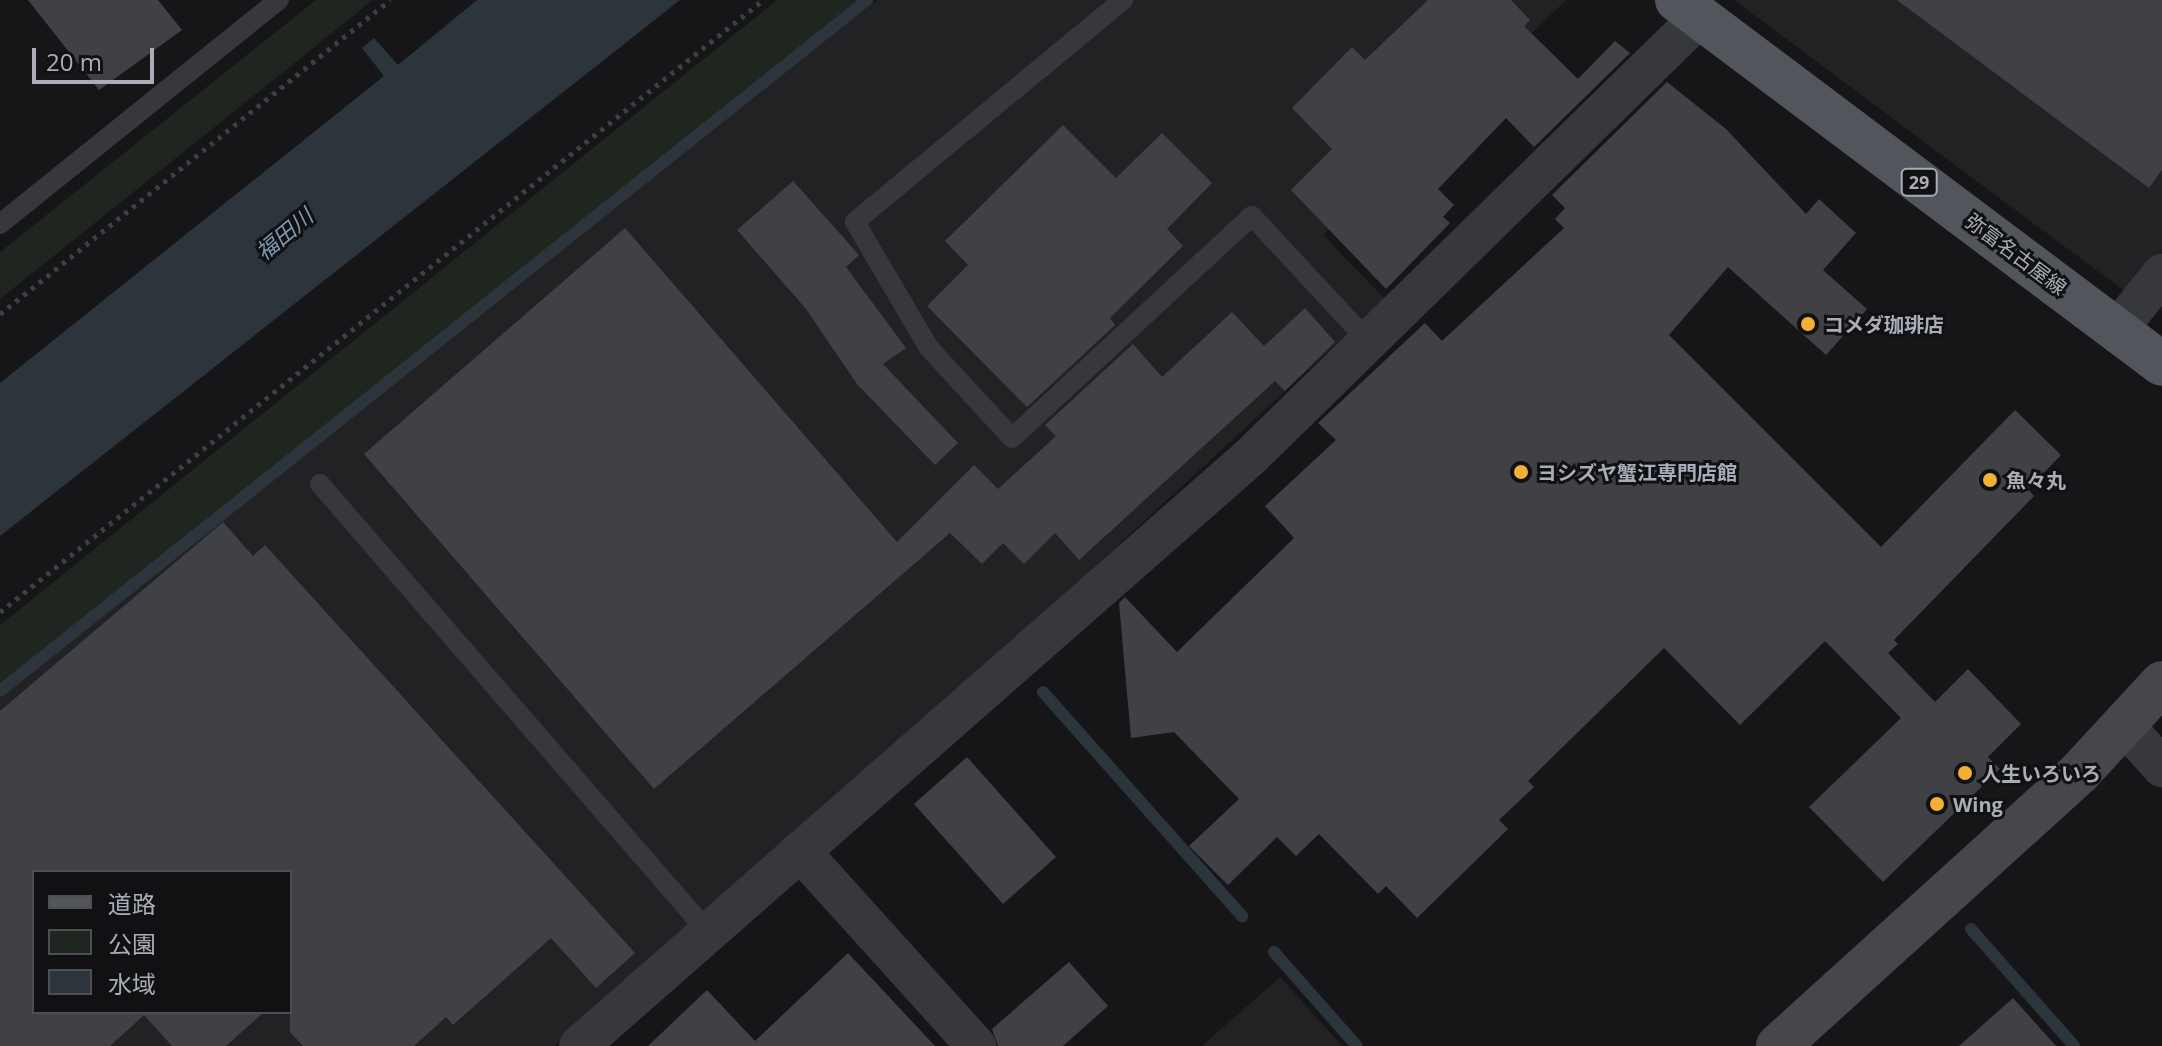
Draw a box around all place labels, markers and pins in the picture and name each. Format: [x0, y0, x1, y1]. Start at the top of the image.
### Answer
place label: コメダ珈琲店 [1824, 312, 1944, 336]
marker: コメダ珈琲店 [1799, 315, 1817, 333]
place label: ヨシズヤ蟹江専門店館 [1537, 460, 1737, 484]
marker: ヨシズヤ蟹江専門店館 [1512, 463, 1530, 481]
place label: 魚々丸 [2006, 468, 2066, 492]
marker: 魚々丸 [1981, 471, 1999, 489]
place label: 人生いろいろ [1981, 761, 2101, 785]
marker: 人生いろいろ [1956, 764, 1974, 782]
place label: Wing [1953, 792, 2003, 816]
marker: Wing [1928, 795, 1946, 813]

